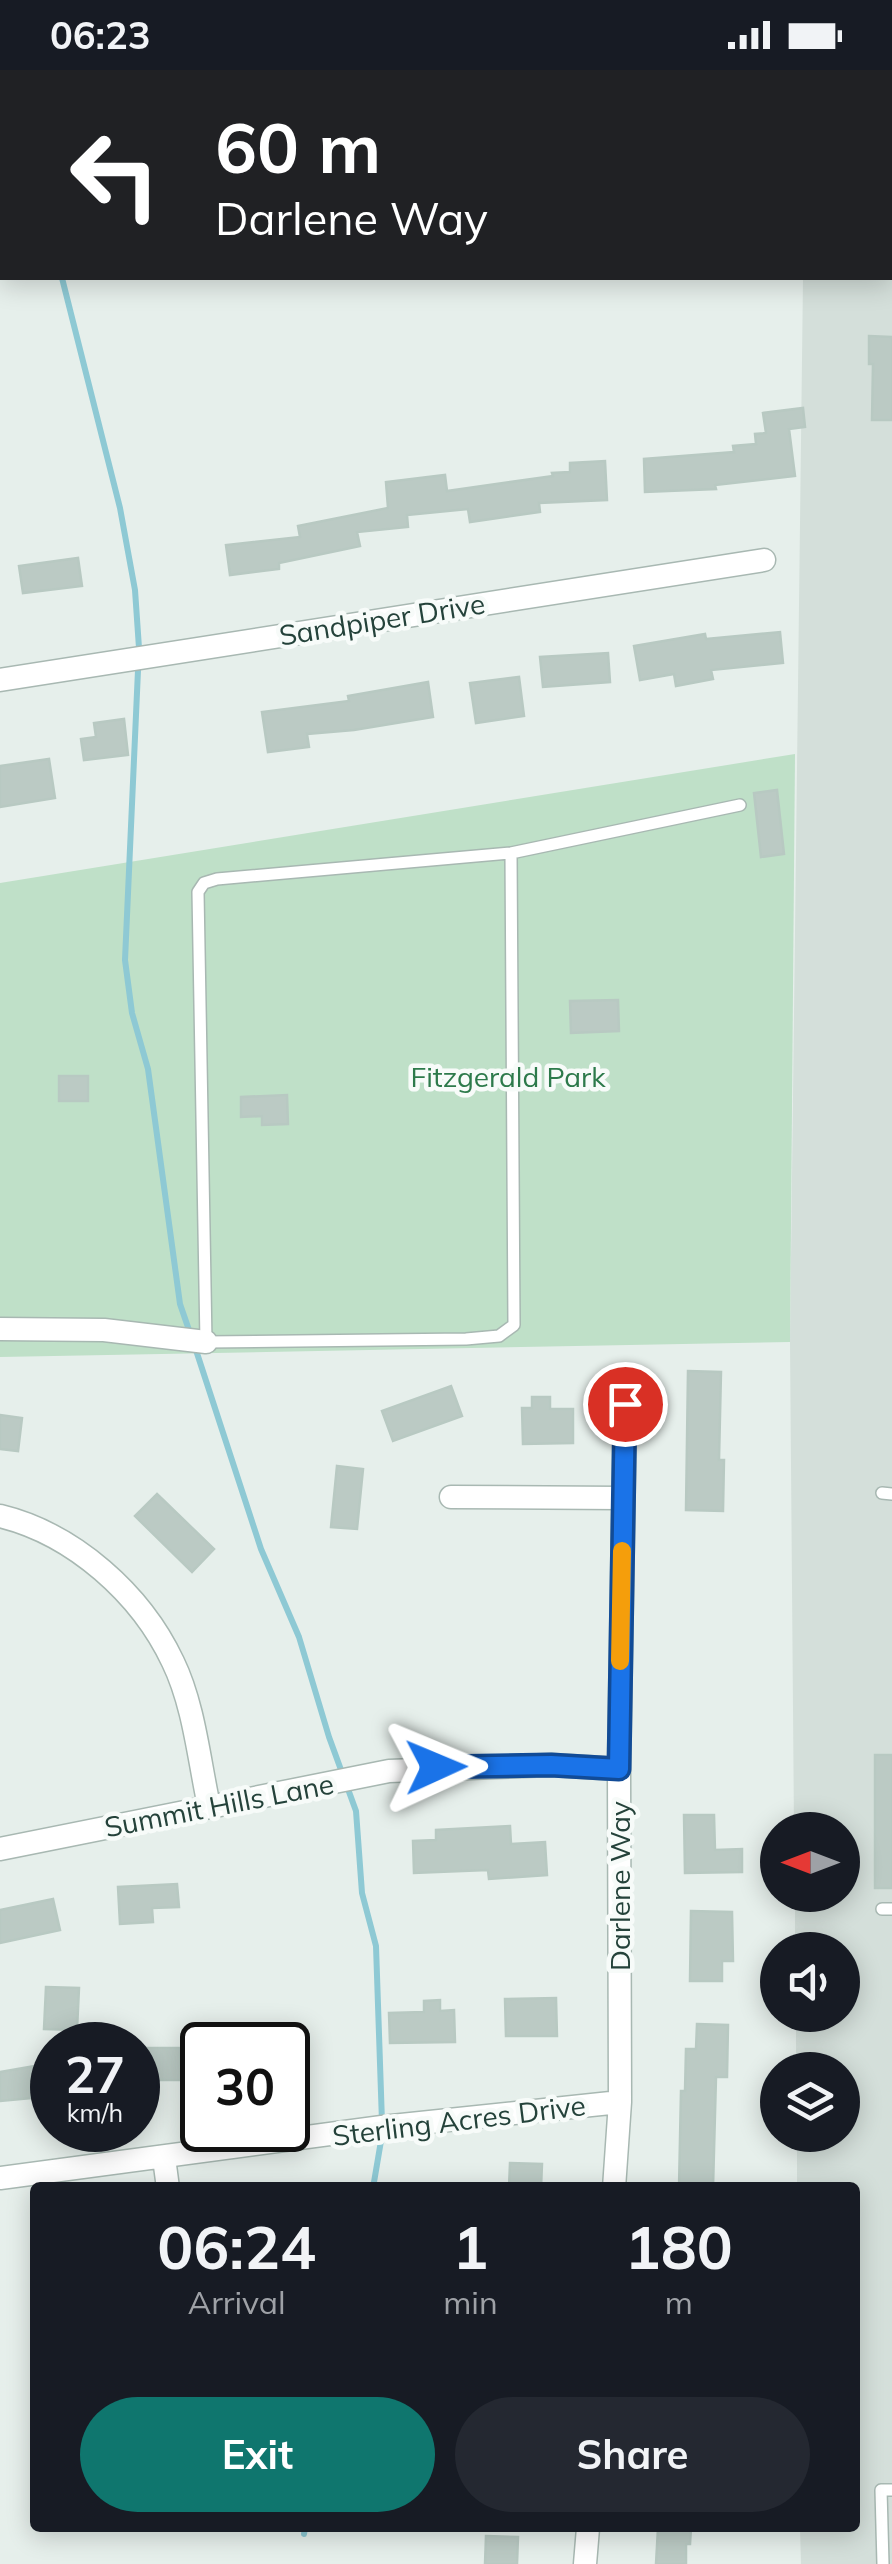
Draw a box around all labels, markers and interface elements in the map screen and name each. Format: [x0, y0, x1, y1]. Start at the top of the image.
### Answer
text: 06:23 [50, 11, 151, 59]
text: 60 m [215, 103, 381, 191]
icon: left [50, 110, 180, 240]
text: Darlene Way [215, 190, 488, 246]
street label: Sandpiper Drive [277, 585, 487, 653]
park label: Fitzgerald Park [410, 1059, 606, 1094]
pin [583, 1362, 668, 1447]
icon: arrive [598, 1377, 653, 1432]
position arrow [384, 1715, 488, 1819]
street label: Summit Hills Lane [101, 1766, 337, 1844]
street label: Darlene Way [602, 1801, 637, 1971]
north arrow [760, 1812, 860, 1912]
map controls [760, 1812, 860, 2152]
button: sound [760, 1932, 860, 2032]
speed limit sign: 30 [180, 2022, 310, 2152]
text: 27 [65, 2043, 125, 2106]
button: layers [760, 2052, 860, 2152]
street label: Sterling Acres Drive [330, 2087, 588, 2153]
text: km/h [67, 2097, 123, 2128]
text: 06:24 [157, 2209, 316, 2284]
text: 1 [452, 2209, 488, 2284]
text: 180 [625, 2209, 733, 2284]
text: Arrival [188, 2282, 286, 2322]
text: min [443, 2282, 498, 2322]
text: m [665, 2282, 693, 2322]
button: Exit [80, 2397, 435, 2512]
button: Share [455, 2397, 810, 2512]

